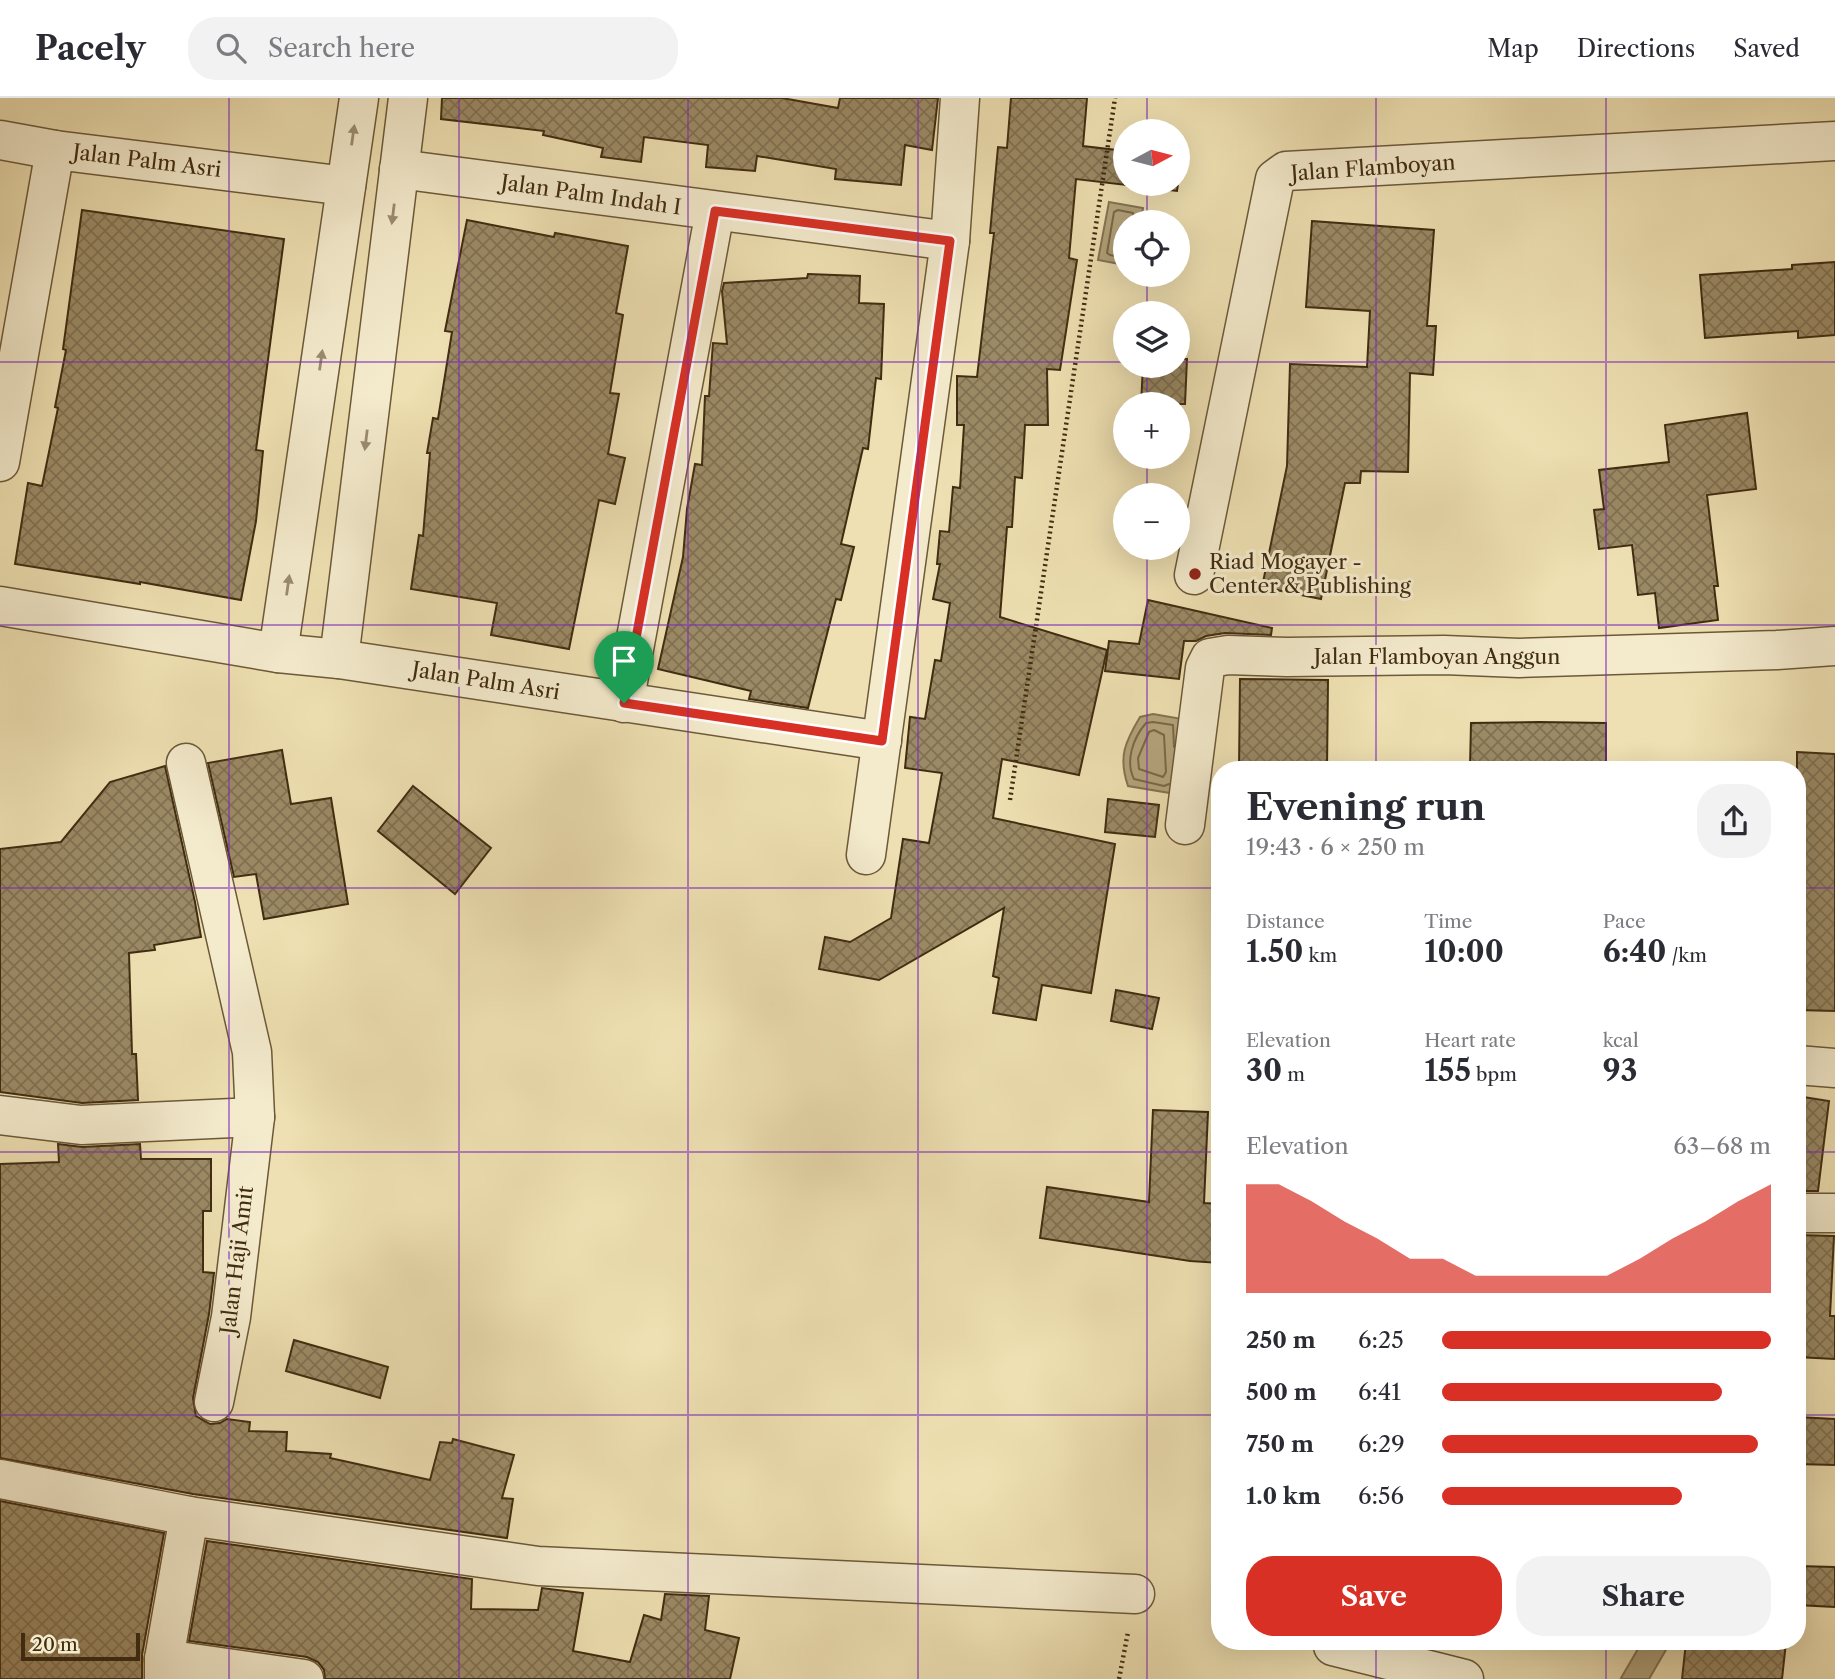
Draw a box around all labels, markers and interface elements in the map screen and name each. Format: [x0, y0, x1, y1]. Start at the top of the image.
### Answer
search box [188, 17, 678, 80]
text: Pacely [35, 28, 146, 69]
icon: search [212, 29, 250, 67]
text: Search here [268, 32, 415, 64]
text: Map [1487, 34, 1539, 63]
text: Directions [1577, 34, 1695, 63]
text: Saved [1733, 34, 1800, 63]
north arrow [1113, 119, 1190, 196]
map controls [1113, 119, 1190, 560]
one-way arrow [348, 124, 359, 146]
street label: Jalan Palm Asri [68, 139, 223, 182]
street label: Jalan Flamboyan [1287, 149, 1456, 186]
street label: Jalan Palm Indah I [496, 169, 683, 220]
one-way arrow [388, 204, 399, 226]
button: locate [1113, 210, 1190, 287]
button: layers [1113, 301, 1190, 378]
one-way arrow [316, 349, 327, 371]
button: + [1113, 392, 1190, 469]
one-way arrow [360, 429, 371, 451]
button: − [1113, 483, 1190, 560]
place label: Riad Mogayer - Center & Publishing [1209, 549, 1412, 598]
marker: Riad Mogayer - Center & Publishing [1187, 566, 1203, 582]
one-way arrow [283, 574, 294, 596]
pin [594, 631, 654, 703]
icon: arrive [605, 642, 643, 680]
street label: Jalan Flamboyan Anggun [1311, 644, 1560, 669]
street label: Jalan Palm Asri [407, 656, 562, 705]
text: Evening run [1246, 783, 1486, 830]
button: share [1697, 784, 1771, 858]
text: 19:43 · 6 × 250 m [1246, 833, 1425, 861]
text: Distance [1246, 910, 1325, 933]
text: Time [1424, 910, 1472, 933]
text: Pace [1603, 910, 1646, 933]
text: 1.50 [1246, 933, 1303, 970]
text: 10:00 [1424, 933, 1504, 970]
text: 6:40 [1603, 933, 1666, 970]
text: km [1303, 944, 1337, 967]
text: /km [1666, 944, 1707, 967]
text: Elevation [1246, 1029, 1331, 1052]
text: Heart rate [1424, 1029, 1516, 1052]
text: kcal [1603, 1029, 1639, 1052]
text: 30 [1246, 1052, 1282, 1089]
text: 155 [1424, 1052, 1471, 1089]
text: 93 [1603, 1052, 1638, 1089]
text: m [1282, 1063, 1305, 1086]
text: bpm [1471, 1063, 1517, 1086]
text: Elevation [1246, 1132, 1349, 1160]
text: 63–68 m [1673, 1132, 1771, 1160]
street label: Jalan Haji Amit [215, 1184, 258, 1339]
text: 250 m [1246, 1326, 1316, 1354]
text: 6:25 [1358, 1326, 1404, 1354]
text: 500 m [1246, 1378, 1317, 1406]
text: 6:41 [1358, 1378, 1401, 1406]
text: 750 m [1246, 1430, 1314, 1458]
text: 6:29 [1358, 1430, 1405, 1458]
text: 1.0 km [1246, 1482, 1321, 1510]
text: 6:56 [1358, 1482, 1404, 1510]
button: Save [1246, 1556, 1502, 1636]
button: Share [1516, 1556, 1771, 1636]
scale bar [21, 1630, 140, 1662]
text: 20 m [32, 1633, 78, 1656]

